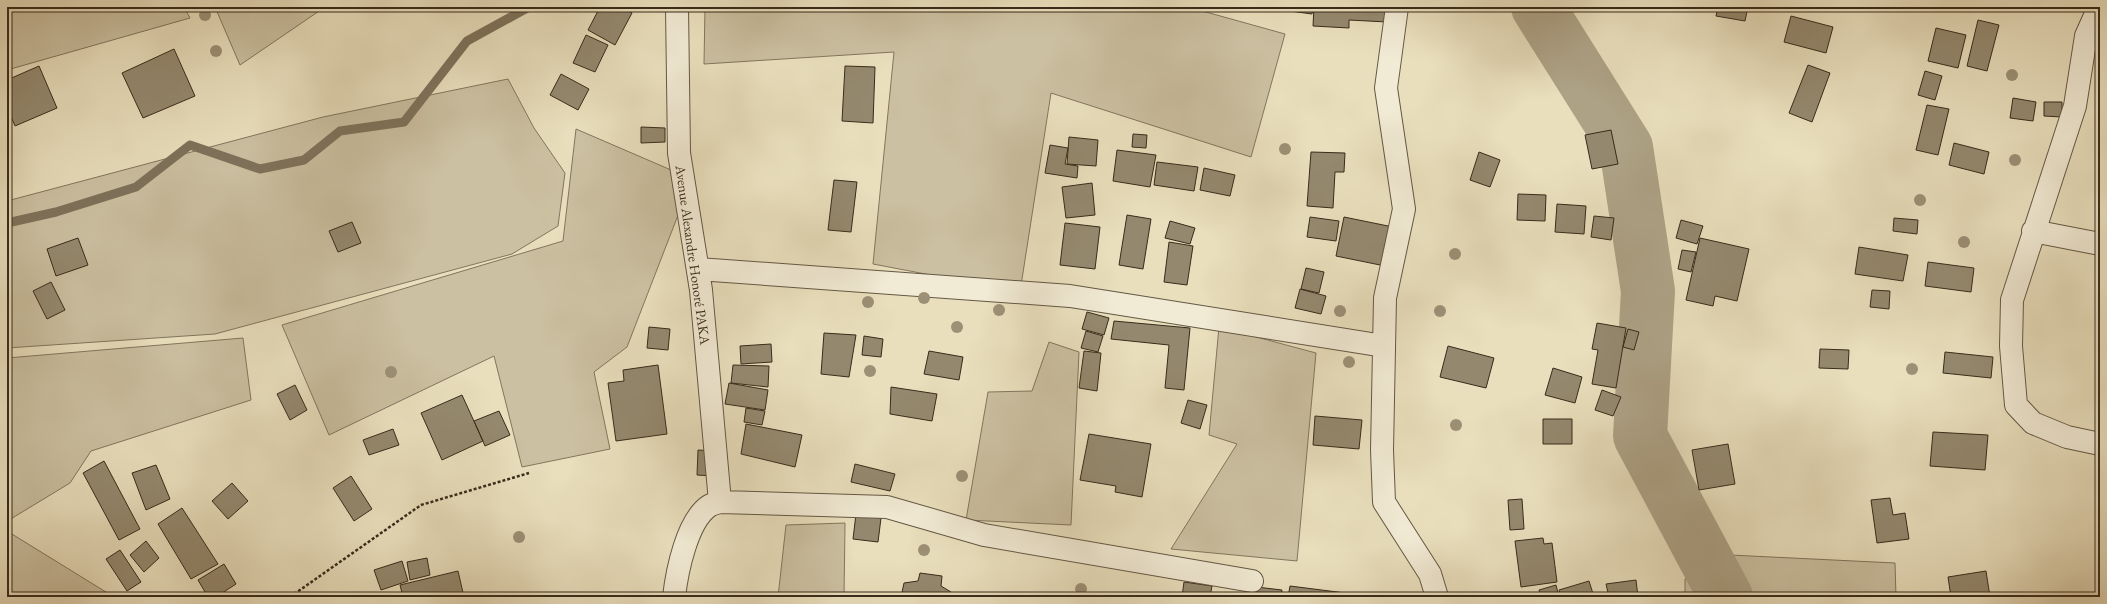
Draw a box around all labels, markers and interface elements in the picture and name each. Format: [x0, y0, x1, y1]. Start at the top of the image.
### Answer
street label: Avenue Alexandre Honoré PAKA [671, 163, 715, 346]

